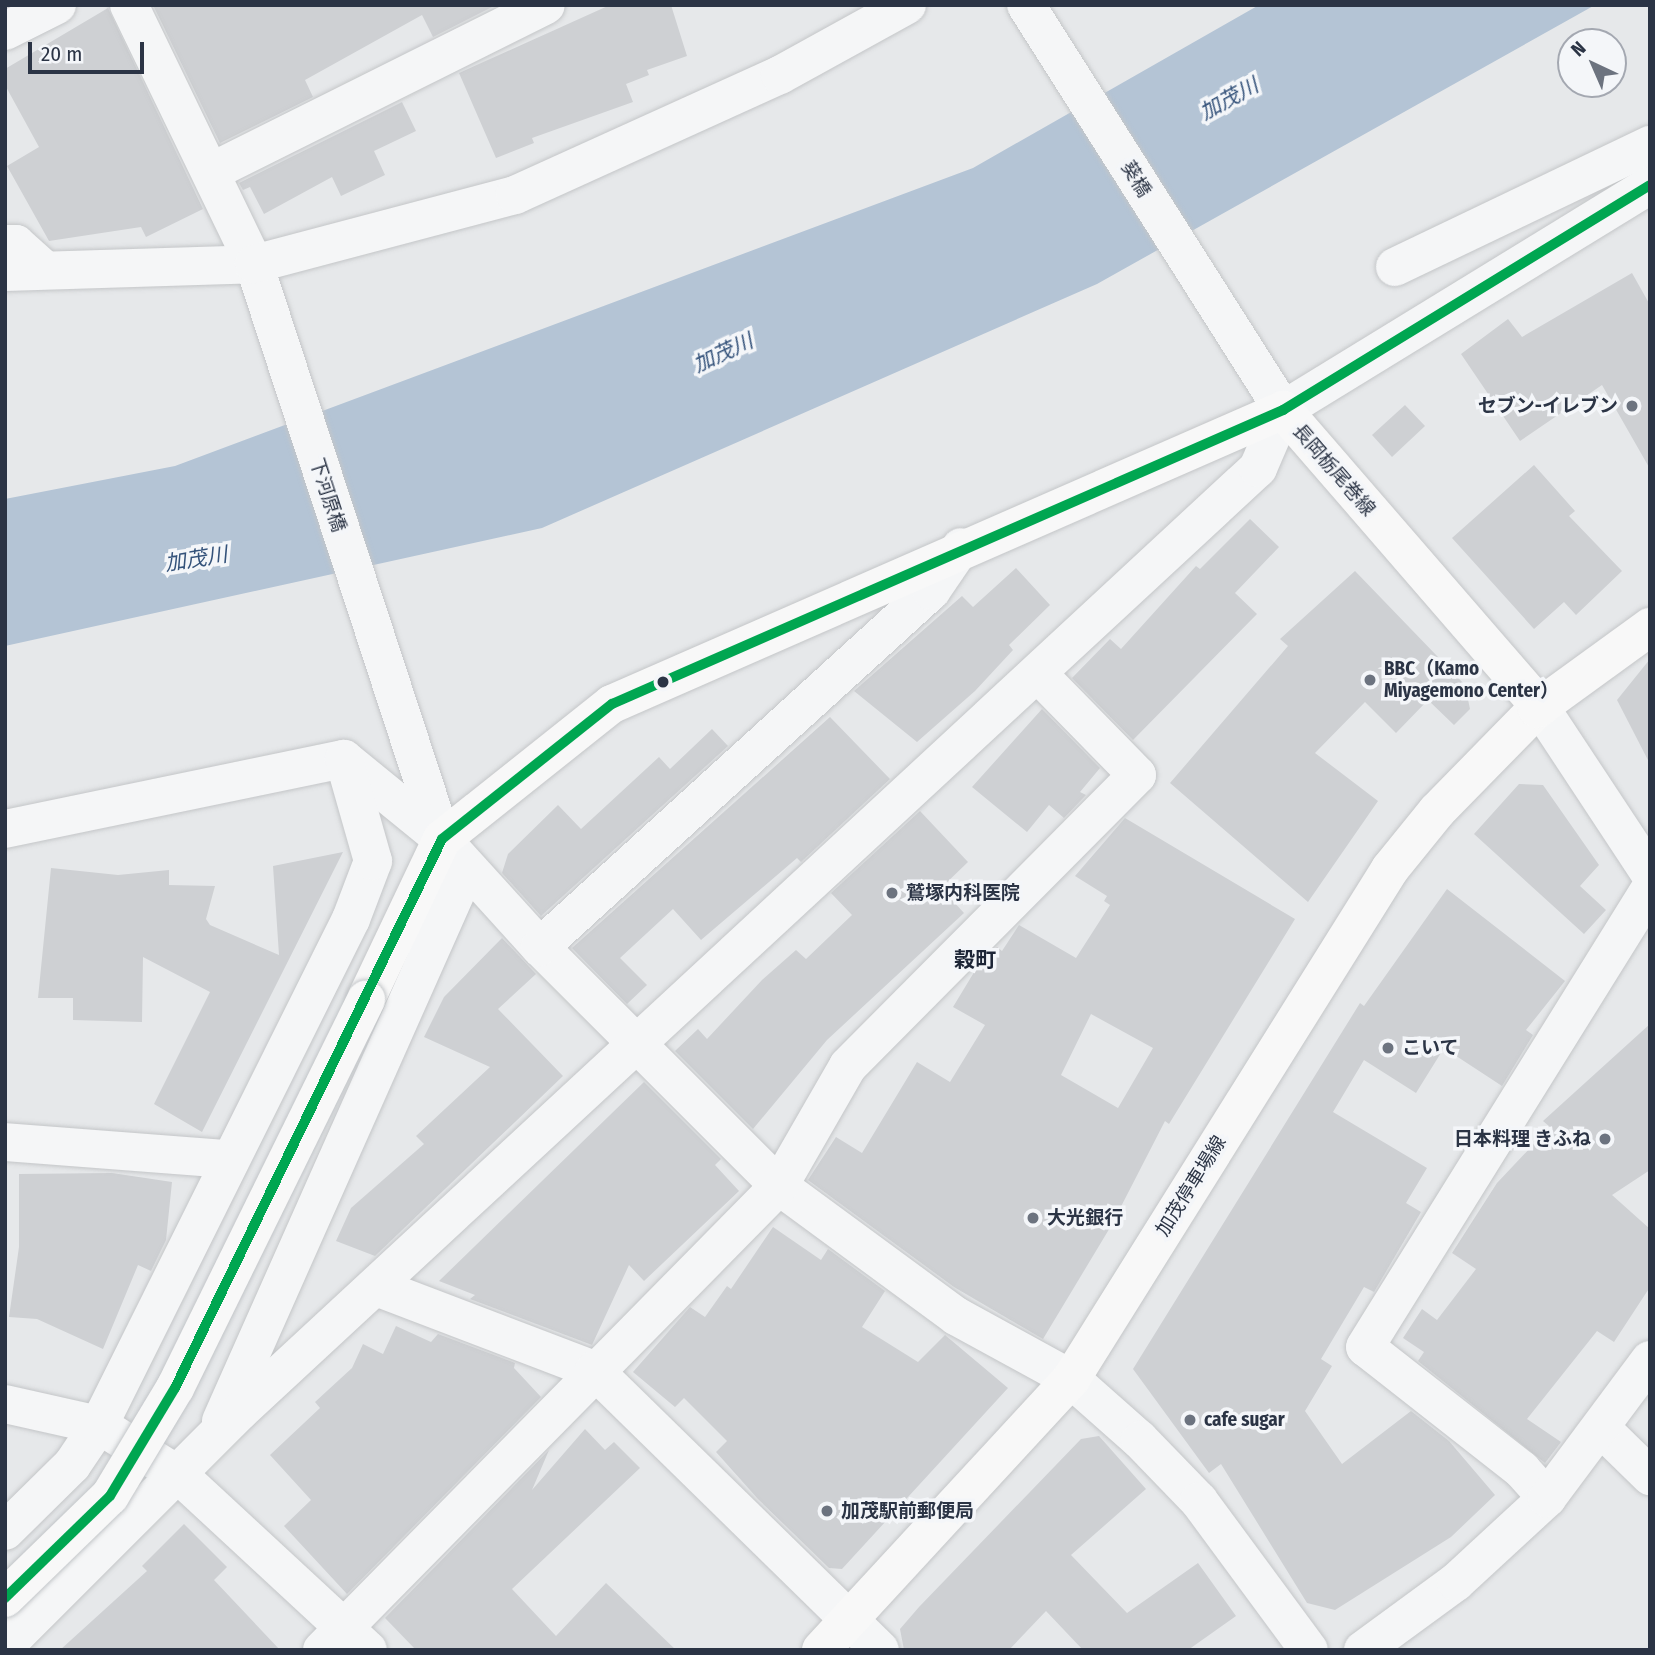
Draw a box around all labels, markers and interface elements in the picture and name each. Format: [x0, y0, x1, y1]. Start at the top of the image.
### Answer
scale bar [32, 28, 147, 72]
north arrow [1557, 28, 1627, 98]
text: N [1566, 37, 1591, 61]
text: 20 m [41, 41, 82, 67]
water label: 加茂川 [1195, 73, 1263, 125]
street label: 葵橋 [1116, 157, 1156, 201]
water label: 加茂川 [689, 328, 757, 378]
place label: セブン-イレブン [1478, 395, 1618, 417]
marker: セブン-イレブン [1624, 398, 1640, 414]
street label: 長岡栃尾巻線 [1288, 420, 1380, 520]
street label: 下河原橋 [305, 455, 351, 535]
water label: 加茂川 [163, 542, 229, 576]
place label: BBC（Kamo Miyagemono Center） [1384, 658, 1559, 702]
marker: BBC（Kamo Miyagemono Center） [1362, 672, 1378, 688]
unlabelled marker [656, 675, 670, 689]
place label: 鷲塚内科医院 [906, 882, 1020, 904]
marker: 鷲塚内科医院 [884, 885, 900, 901]
district label: 穀町 [954, 947, 996, 973]
place label: こいて [1402, 1037, 1459, 1059]
marker: こいて [1380, 1040, 1396, 1056]
place label: 日本料理 きふね [1454, 1128, 1591, 1150]
marker: 日本料理 きふね [1597, 1131, 1613, 1147]
street label: 加茂停車場線 [1151, 1132, 1231, 1240]
place label: 大光銀行 [1047, 1207, 1123, 1229]
marker: 大光銀行 [1025, 1210, 1041, 1226]
place label: cafe sugar [1204, 1409, 1285, 1431]
marker: cafe sugar [1182, 1412, 1198, 1428]
place label: 加茂駅前郵便局 [841, 1500, 974, 1522]
marker: 加茂駅前郵便局 [819, 1503, 835, 1519]

